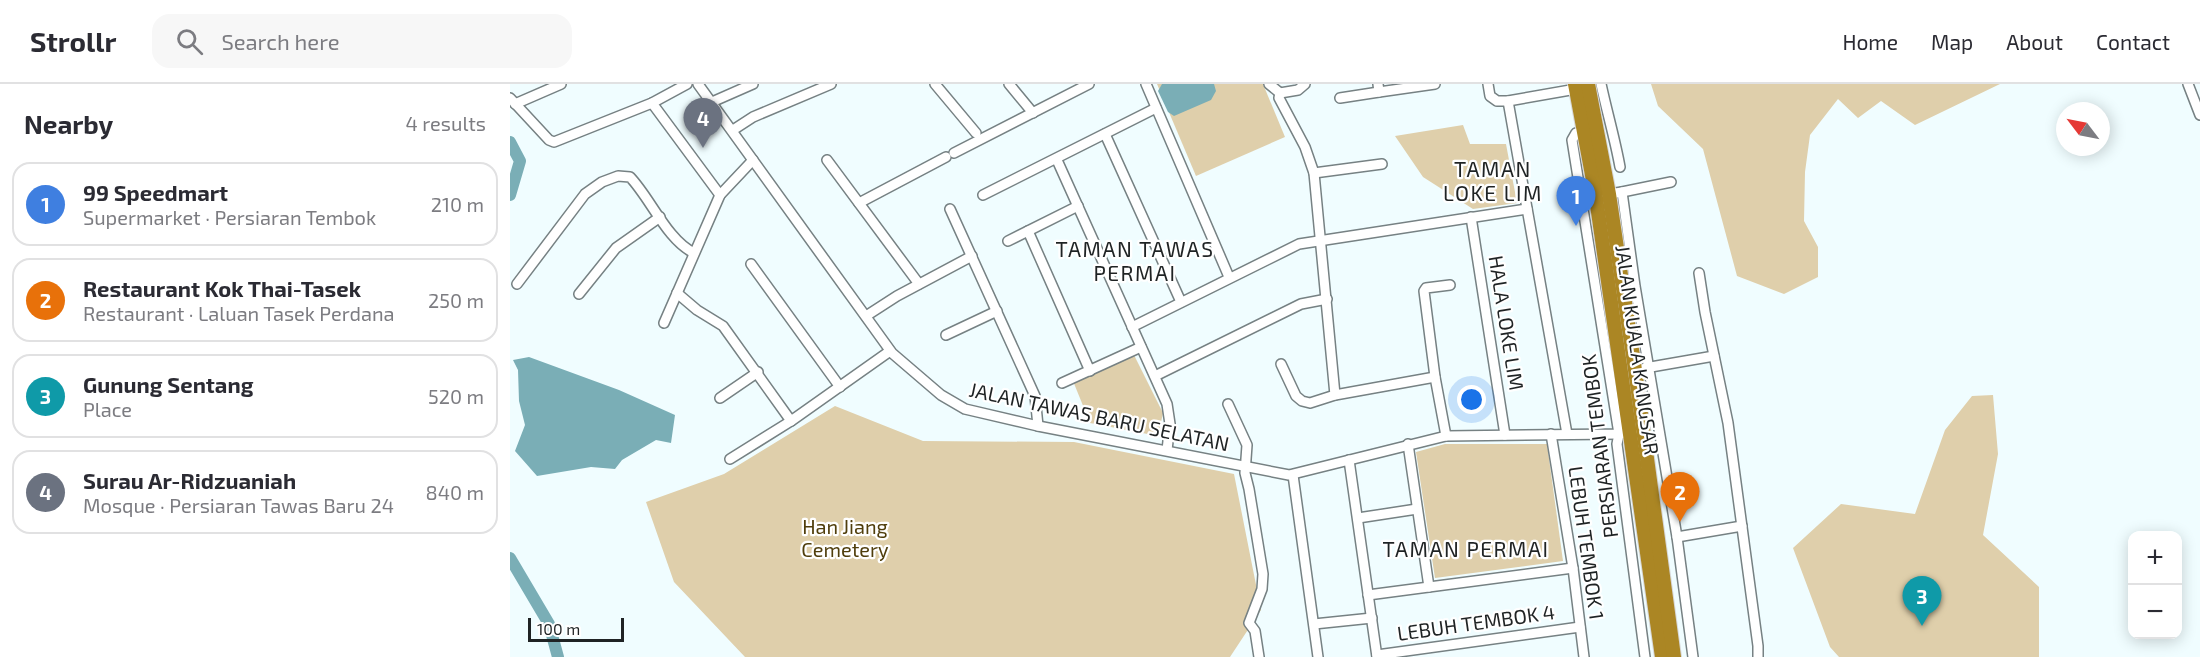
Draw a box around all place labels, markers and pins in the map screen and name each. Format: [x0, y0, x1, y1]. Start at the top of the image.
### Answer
pin: 4 [684, 98, 722, 148]
pin: 1 [1556, 176, 1596, 226]
pin: 2 [1660, 472, 1700, 522]
pin: 3 [1902, 576, 1942, 626]

